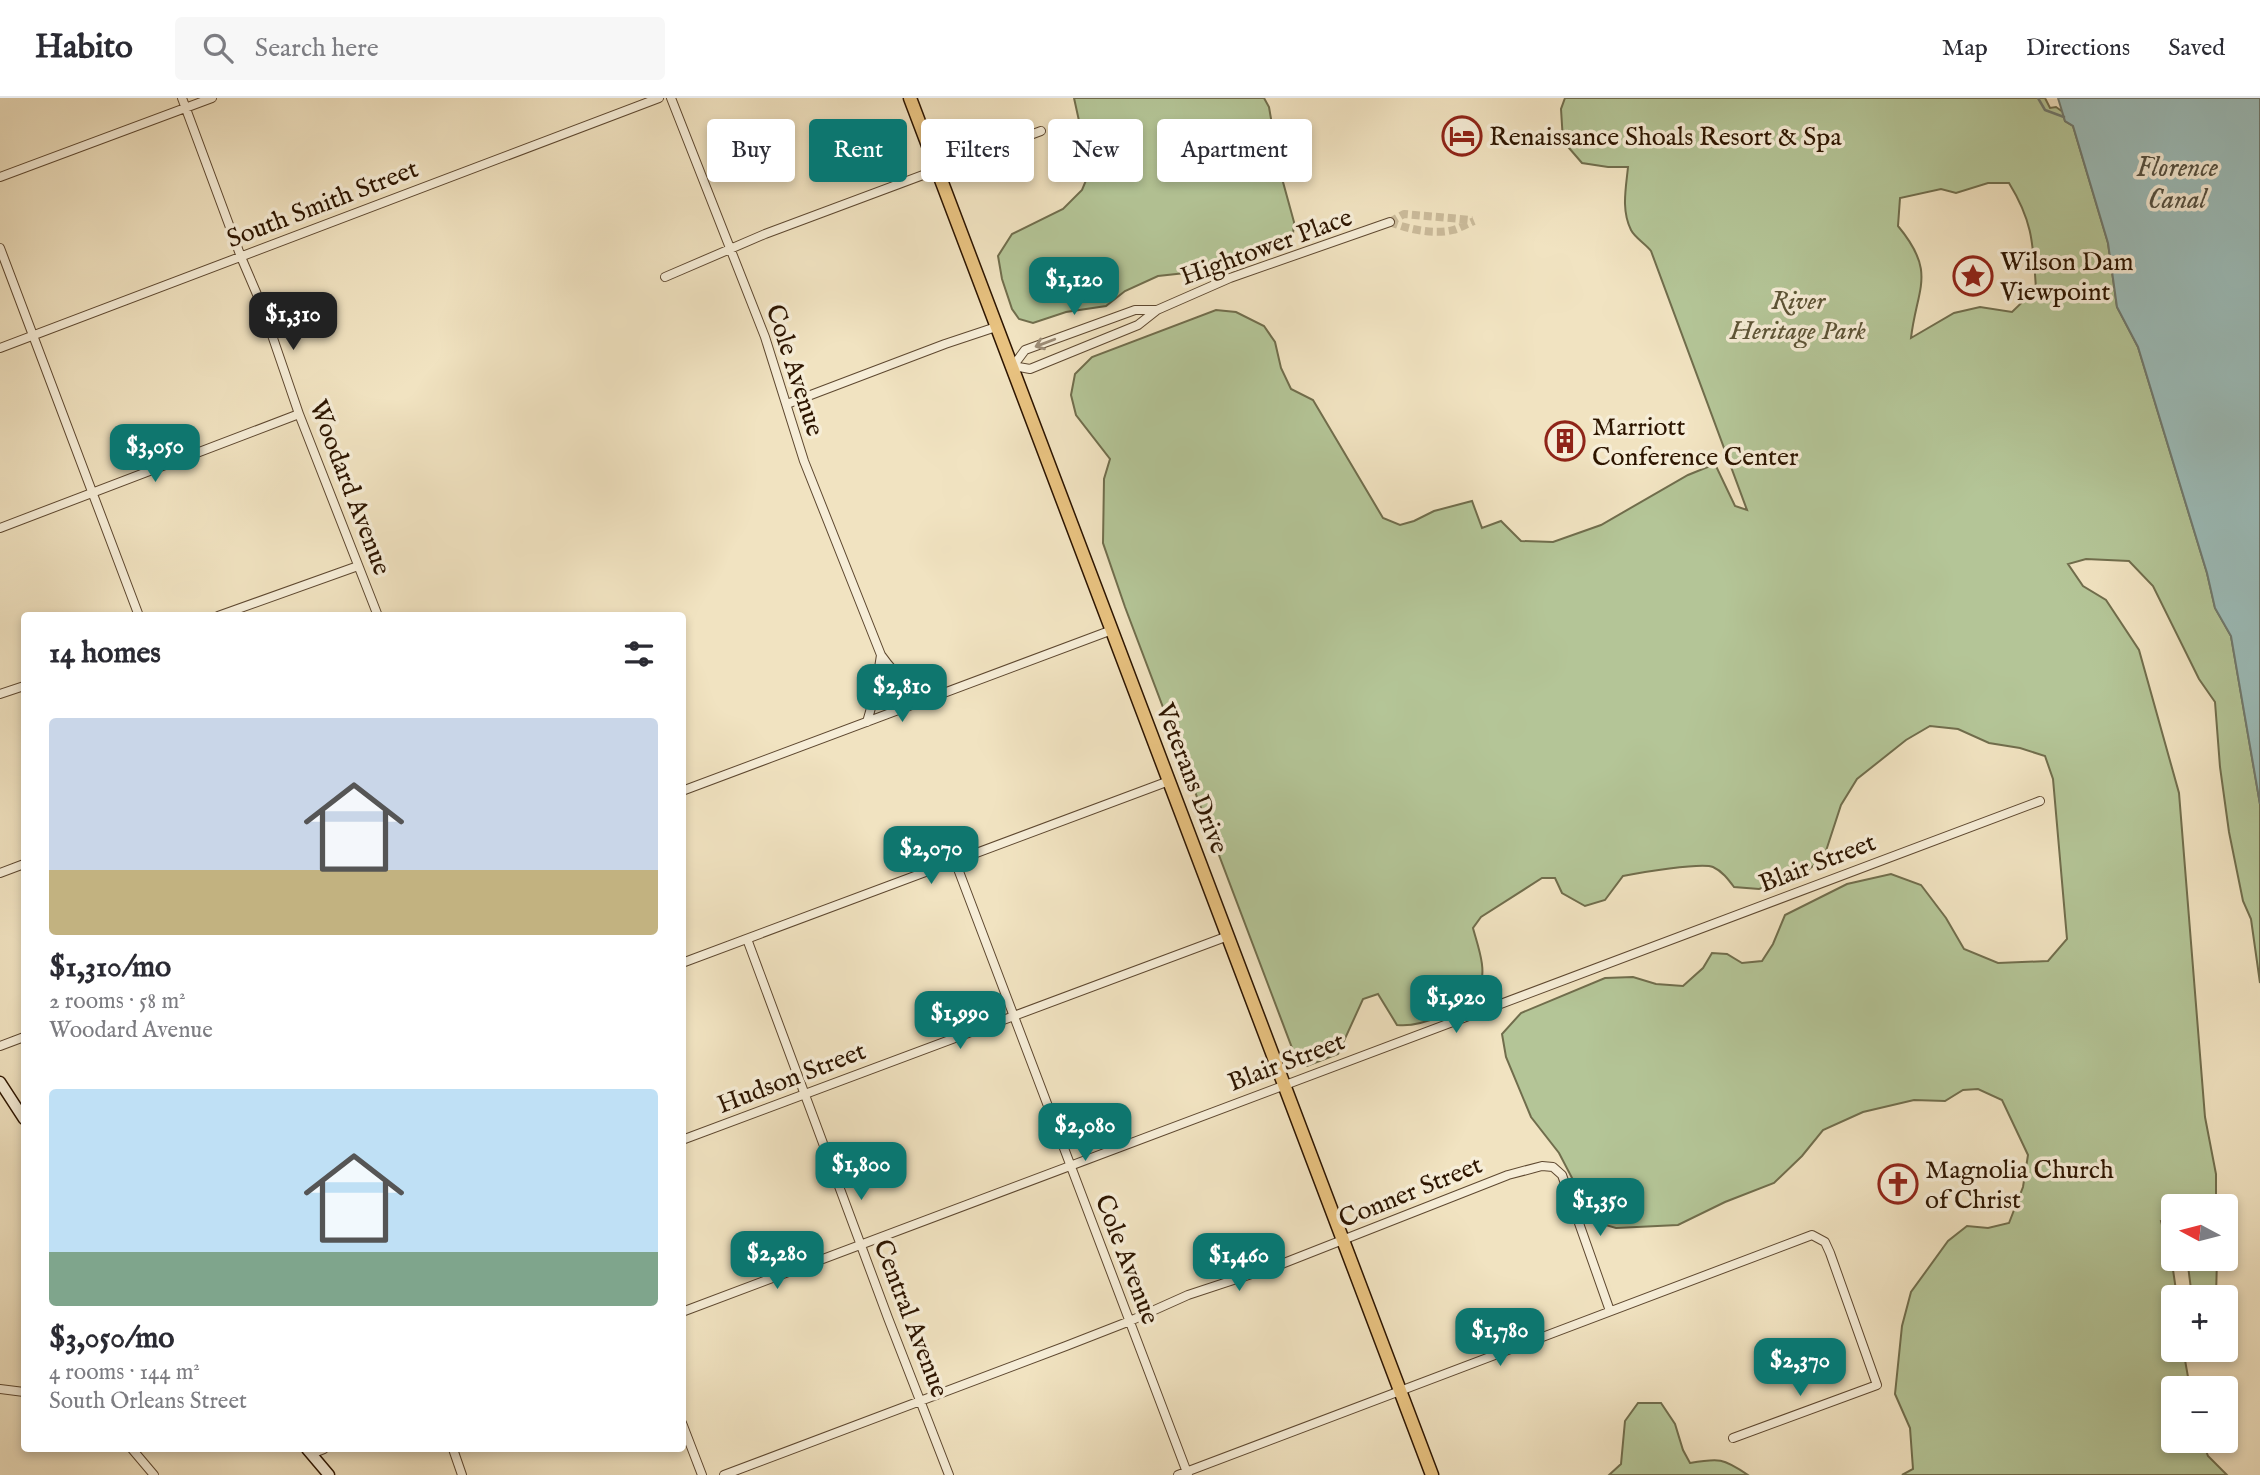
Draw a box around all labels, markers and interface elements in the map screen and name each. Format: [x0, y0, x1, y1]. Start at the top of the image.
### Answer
search box [175, 17, 665, 80]
text: Habito [35, 27, 133, 69]
icon: search [199, 29, 237, 67]
text: Search here [255, 32, 379, 65]
text: Map [1942, 33, 1988, 64]
text: Directions [2026, 33, 2130, 64]
text: Saved [2168, 33, 2225, 64]
hotel icon: Renaissance Shoals Resort & Spa [1441, 115, 1483, 157]
chip: Buy [707, 119, 795, 182]
chip: Rent [809, 119, 907, 182]
chip: Filters [921, 119, 1034, 182]
chip: New [1048, 119, 1143, 182]
chip: Apartment [1157, 119, 1312, 182]
place label: Renaissance Shoals Resort & Spa [1489, 121, 1842, 154]
water label: Florence Canal [2136, 151, 2219, 218]
street label: South Smith Street [222, 153, 423, 256]
street label: Hightower Place [1176, 201, 1357, 294]
place label: Wilson Dam Viewpoint [1999, 246, 2134, 309]
place icon: Wilson Dam Viewpoint [1952, 255, 1994, 297]
pin: $1,120 [1017, 258, 1131, 317]
text: $1,120 [1045, 265, 1103, 294]
park label: River Heritage Park [1729, 285, 1867, 349]
pin: $1,310 [236, 292, 350, 352]
text: $1,310 [265, 300, 321, 329]
street label: Cole Avenue [758, 300, 831, 441]
one-way arrow [1035, 337, 1057, 350]
street label: Woodard Avenue [301, 395, 398, 580]
place label: Marriott Conference Center [1592, 411, 1799, 474]
building icon: Marriott Conference Center [1544, 420, 1586, 462]
pin: $3,050 [98, 424, 212, 484]
text: $3,050 [126, 432, 184, 461]
text: 14 homes [49, 635, 161, 673]
icon: filters [620, 635, 658, 673]
pin: $2,810 [845, 664, 959, 724]
text: $2,810 [873, 672, 931, 701]
street label: Veterans Drive [1147, 698, 1235, 858]
icon: home [291, 764, 417, 890]
pin: $2,070 [874, 826, 988, 886]
street label: Blair Street [1755, 826, 1881, 901]
text: $2,070 [899, 834, 963, 863]
text: $1,310/mo [49, 949, 171, 987]
pin: $1,920 [1399, 976, 1513, 1035]
text: $1,920 [1426, 983, 1486, 1012]
text: 2 rooms · 58 m² [49, 987, 186, 1016]
pin: $1,990 [903, 992, 1017, 1051]
text: $1,990 [931, 999, 989, 1028]
text: Woodard Avenue [49, 1016, 213, 1045]
street label: Blair Street [1224, 1025, 1350, 1100]
street label: Hudson Street [713, 1035, 871, 1122]
pin: $2,080 [1028, 1104, 1142, 1163]
text: $2,080 [1054, 1111, 1116, 1140]
icon: home [291, 1135, 417, 1261]
pin: $1,800 [804, 1142, 918, 1202]
street label: Conner Street [1334, 1149, 1487, 1236]
text: $1,800 [831, 1150, 891, 1179]
place label: Magnolia Church of Christ [1925, 1154, 2114, 1217]
church icon: Magnolia Church of Christ [1877, 1163, 1919, 1205]
pin: $1,350 [1543, 1178, 1657, 1238]
text: $1,350 [1572, 1186, 1628, 1215]
street label: Cole Avenue [1087, 1190, 1166, 1329]
north arrow [2161, 1194, 2238, 1270]
map controls [2161, 1194, 2238, 1453]
pin: $2,280 [720, 1232, 834, 1291]
pin: $1,460 [1182, 1234, 1296, 1293]
street label: Central Avenue [865, 1235, 956, 1402]
text: $2,280 [747, 1239, 807, 1268]
text: $1,460 [1209, 1241, 1269, 1270]
button: + [2161, 1285, 2238, 1362]
pin: $1,780 [1443, 1308, 1557, 1368]
text: $1,780 [1471, 1316, 1529, 1345]
text: $3,050/mo [49, 1320, 174, 1358]
pin: $2,370 [1743, 1338, 1857, 1398]
text: $2,370 [1770, 1346, 1830, 1375]
text: 4 rooms · 144 m² [49, 1358, 200, 1387]
button: − [2161, 1376, 2238, 1453]
text: South Orleans Street [49, 1387, 247, 1416]

